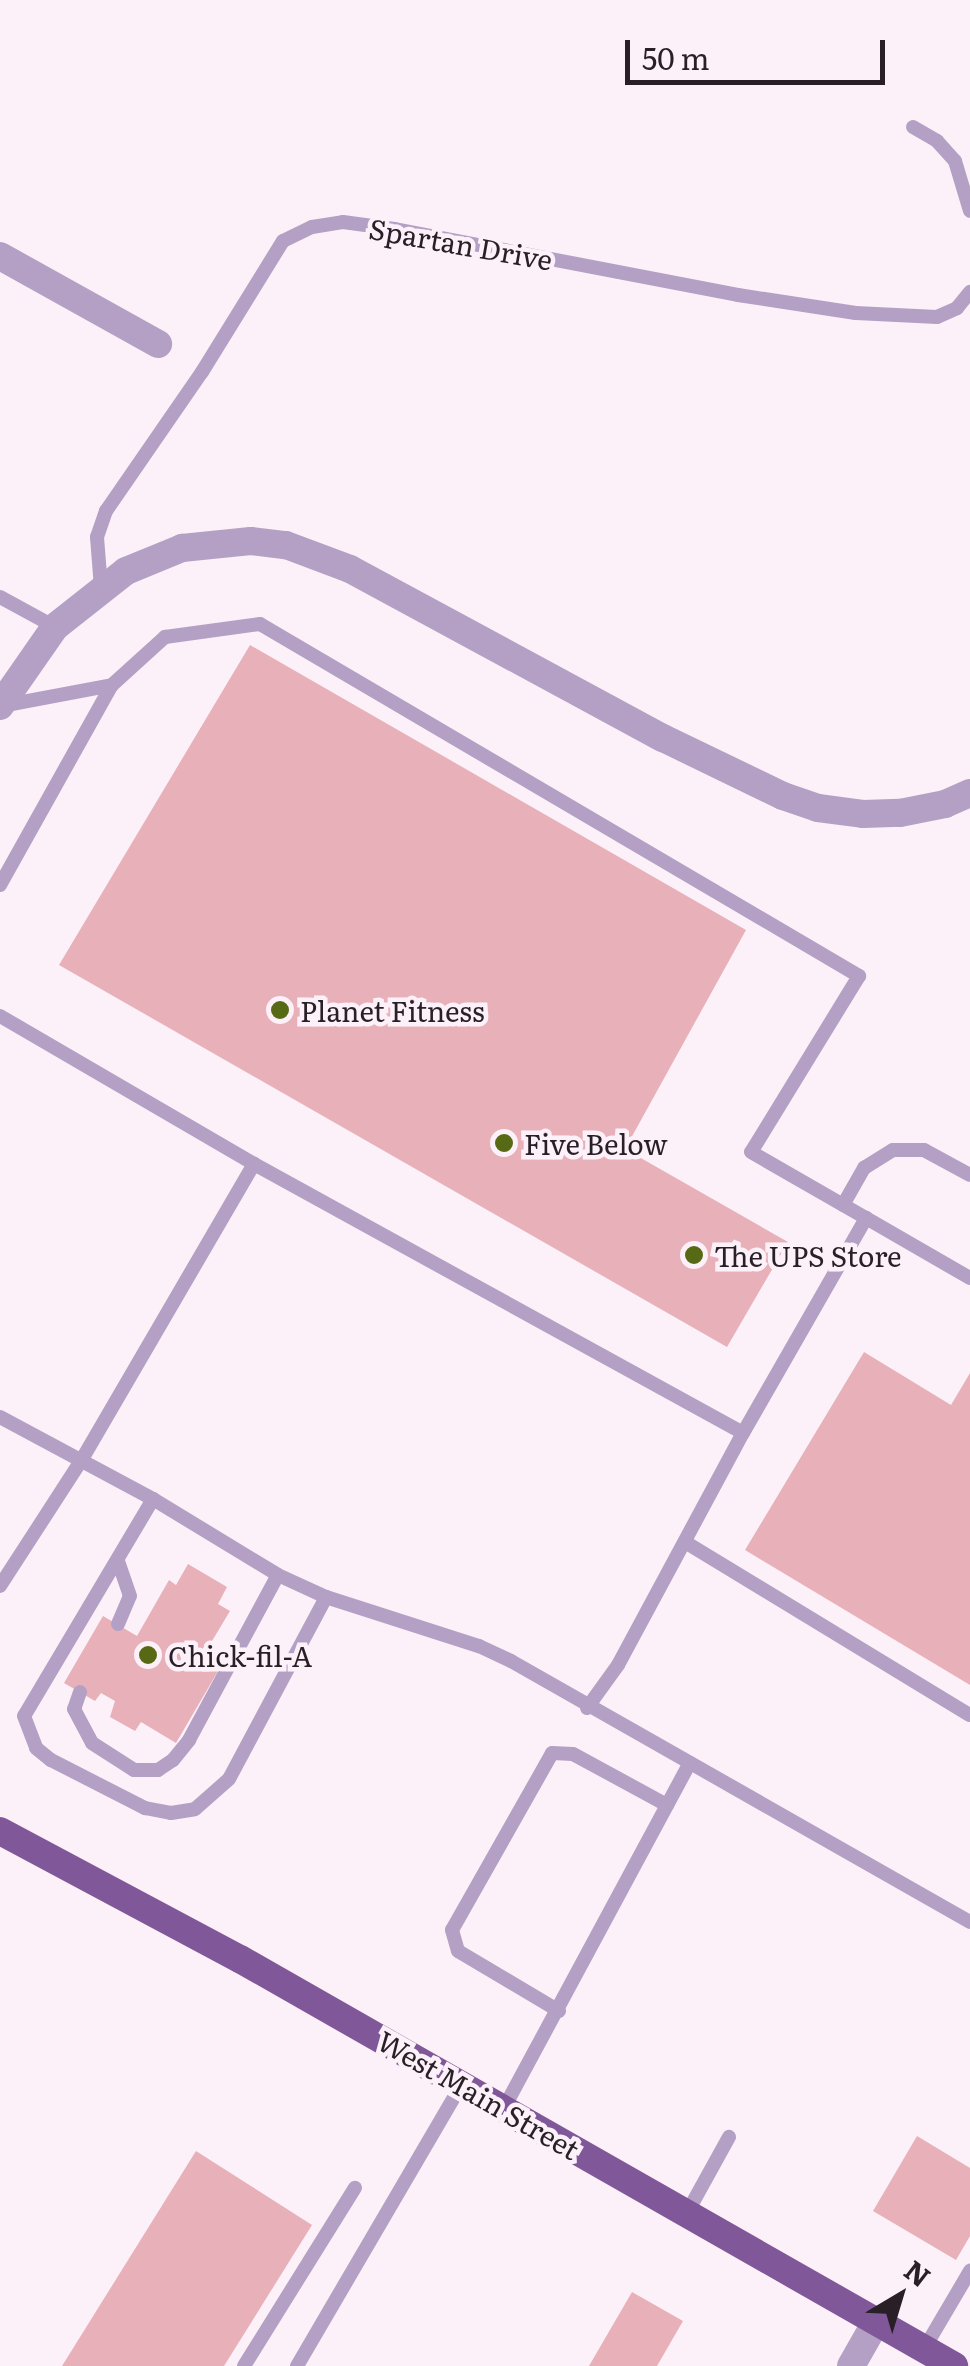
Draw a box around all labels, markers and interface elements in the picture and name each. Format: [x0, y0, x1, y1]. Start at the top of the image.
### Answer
scale bar [630, 20, 890, 82]
text: 50 m [642, 35, 710, 79]
street label: Spartan Drive [367, 210, 555, 276]
place label: Planet Fitness [300, 993, 485, 1027]
marker: Planet Fitness [269, 999, 291, 1021]
place label: Five Below [524, 1126, 667, 1160]
marker: Five Below [493, 1132, 515, 1154]
place label: The UPS Store [714, 1238, 902, 1272]
marker: The UPS Store [683, 1244, 705, 1266]
place label: Chick-fil-A [168, 1638, 312, 1672]
marker: Chick-fil-A [137, 1644, 159, 1666]
street label: West Main Street [372, 2023, 586, 2165]
north arrow [850, 2246, 950, 2346]
text: N [896, 2249, 941, 2296]

